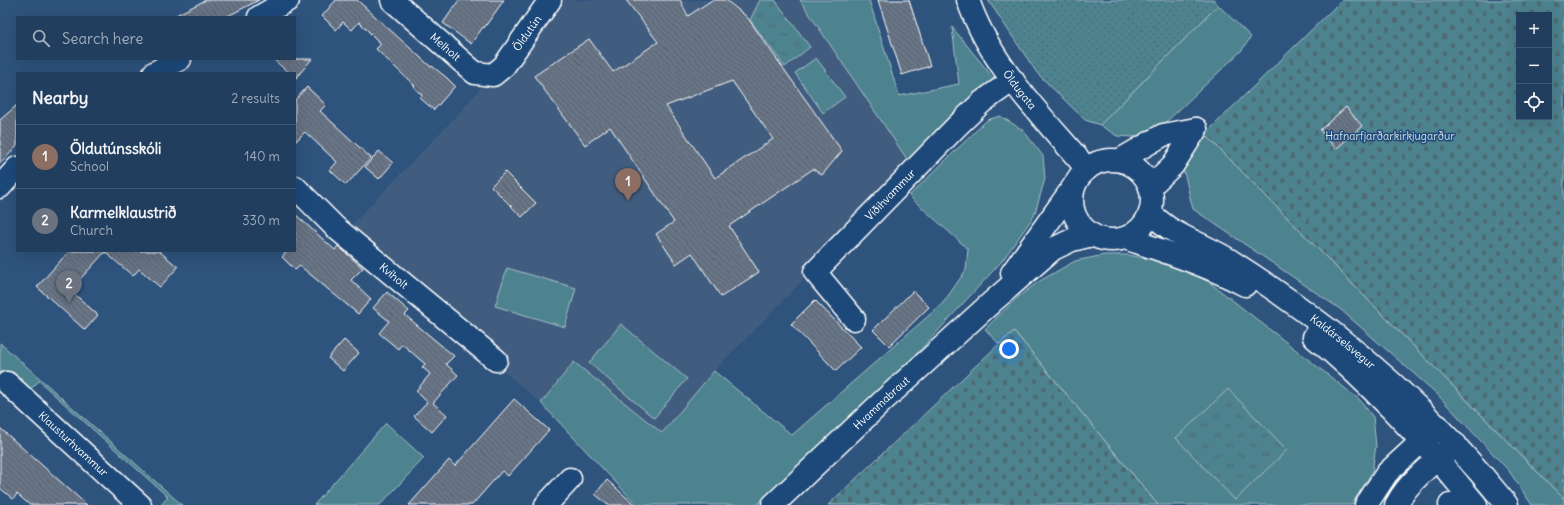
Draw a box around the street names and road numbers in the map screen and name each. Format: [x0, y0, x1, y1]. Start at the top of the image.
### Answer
street label: Öldutún [509, 12, 544, 54]
street label: Melholt [427, 30, 464, 64]
street label: Öldugata [1000, 67, 1039, 112]
street label: Víðihvammur [862, 166, 919, 223]
street label: Kvíholt [377, 260, 411, 292]
street label: Kaldárselsvegur [1308, 311, 1379, 372]
street label: Hvammabraut [850, 373, 913, 432]
street label: Klausturhvammur [36, 408, 111, 480]

